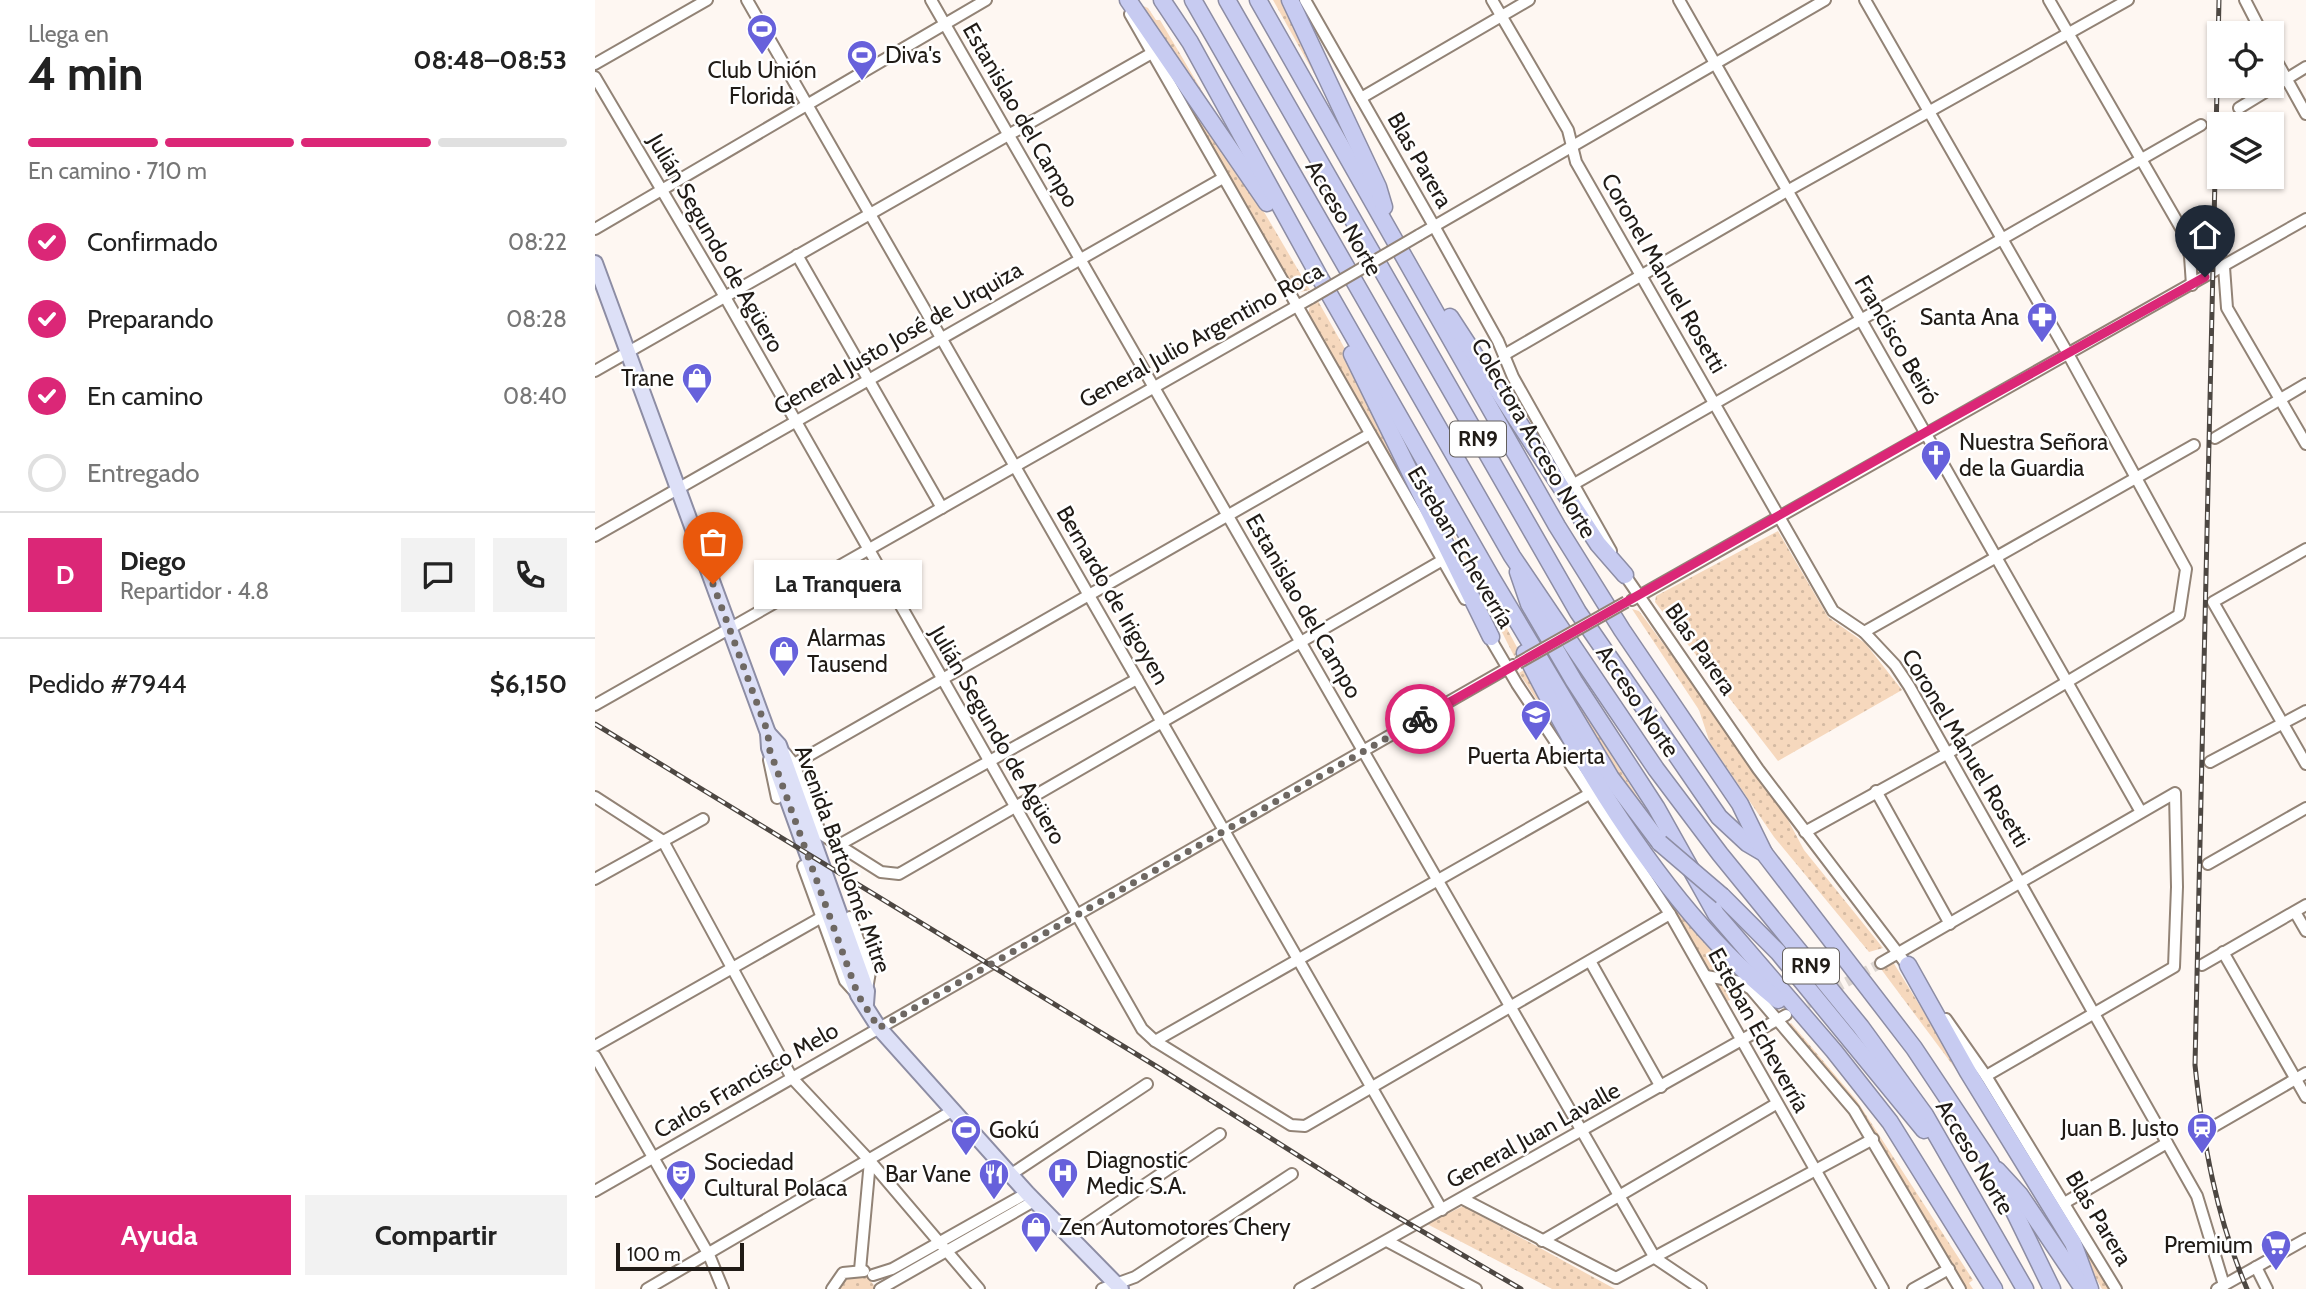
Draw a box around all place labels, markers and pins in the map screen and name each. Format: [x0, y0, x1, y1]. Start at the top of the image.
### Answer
sports icon: Club Unión Florida [745, 12, 779, 56]
sports icon: Diva's [845, 38, 879, 82]
place label: Diva's [885, 41, 941, 69]
place label: Club Unión Florida [707, 56, 817, 110]
pin [2175, 205, 2235, 277]
pharmacy icon: Santa Ana [2025, 300, 2059, 344]
place label: Santa Ana [1920, 303, 2019, 331]
shop icon: Trane [680, 361, 714, 405]
place label: Trane [621, 364, 674, 392]
place label: Nuestra Señora de la Guardia [1959, 428, 2108, 482]
church icon: Nuestra Señora de la Guardia [1919, 438, 1953, 482]
pin [683, 512, 743, 584]
callout: La Tranquera [755, 560, 923, 608]
place label: Alarmas Tausend [807, 624, 888, 678]
shop icon: Alarmas Tausend [767, 634, 801, 678]
school or university icon: Puerta Abierta [1519, 698, 1553, 742]
place label: Puerta Abierta [1467, 742, 1605, 770]
station icon: Juan B. Justo [2185, 1111, 2219, 1155]
sports icon: Gokú [949, 1113, 983, 1157]
place label: Juan B. Justo [2060, 1114, 2179, 1142]
place label: Gokú [989, 1116, 1039, 1144]
place label: Diagnostic Medic S.A. [1086, 1146, 1188, 1200]
place label: Sociedad Cultural Polaca [704, 1148, 847, 1202]
hospital icon: Diagnostic Medic S.A. [1046, 1156, 1080, 1200]
restaurant icon: Bar Vane [977, 1157, 1011, 1201]
theatre icon: Sociedad Cultural Polaca [664, 1158, 698, 1202]
place label: Bar Vane [885, 1160, 971, 1188]
shop icon: Zen Automotores Chery [1019, 1210, 1053, 1254]
place label: Zen Automotores Chery [1059, 1213, 1291, 1241]
supermarket icon: Premium [2259, 1228, 2293, 1272]
place label: Premium [2164, 1231, 2253, 1259]

